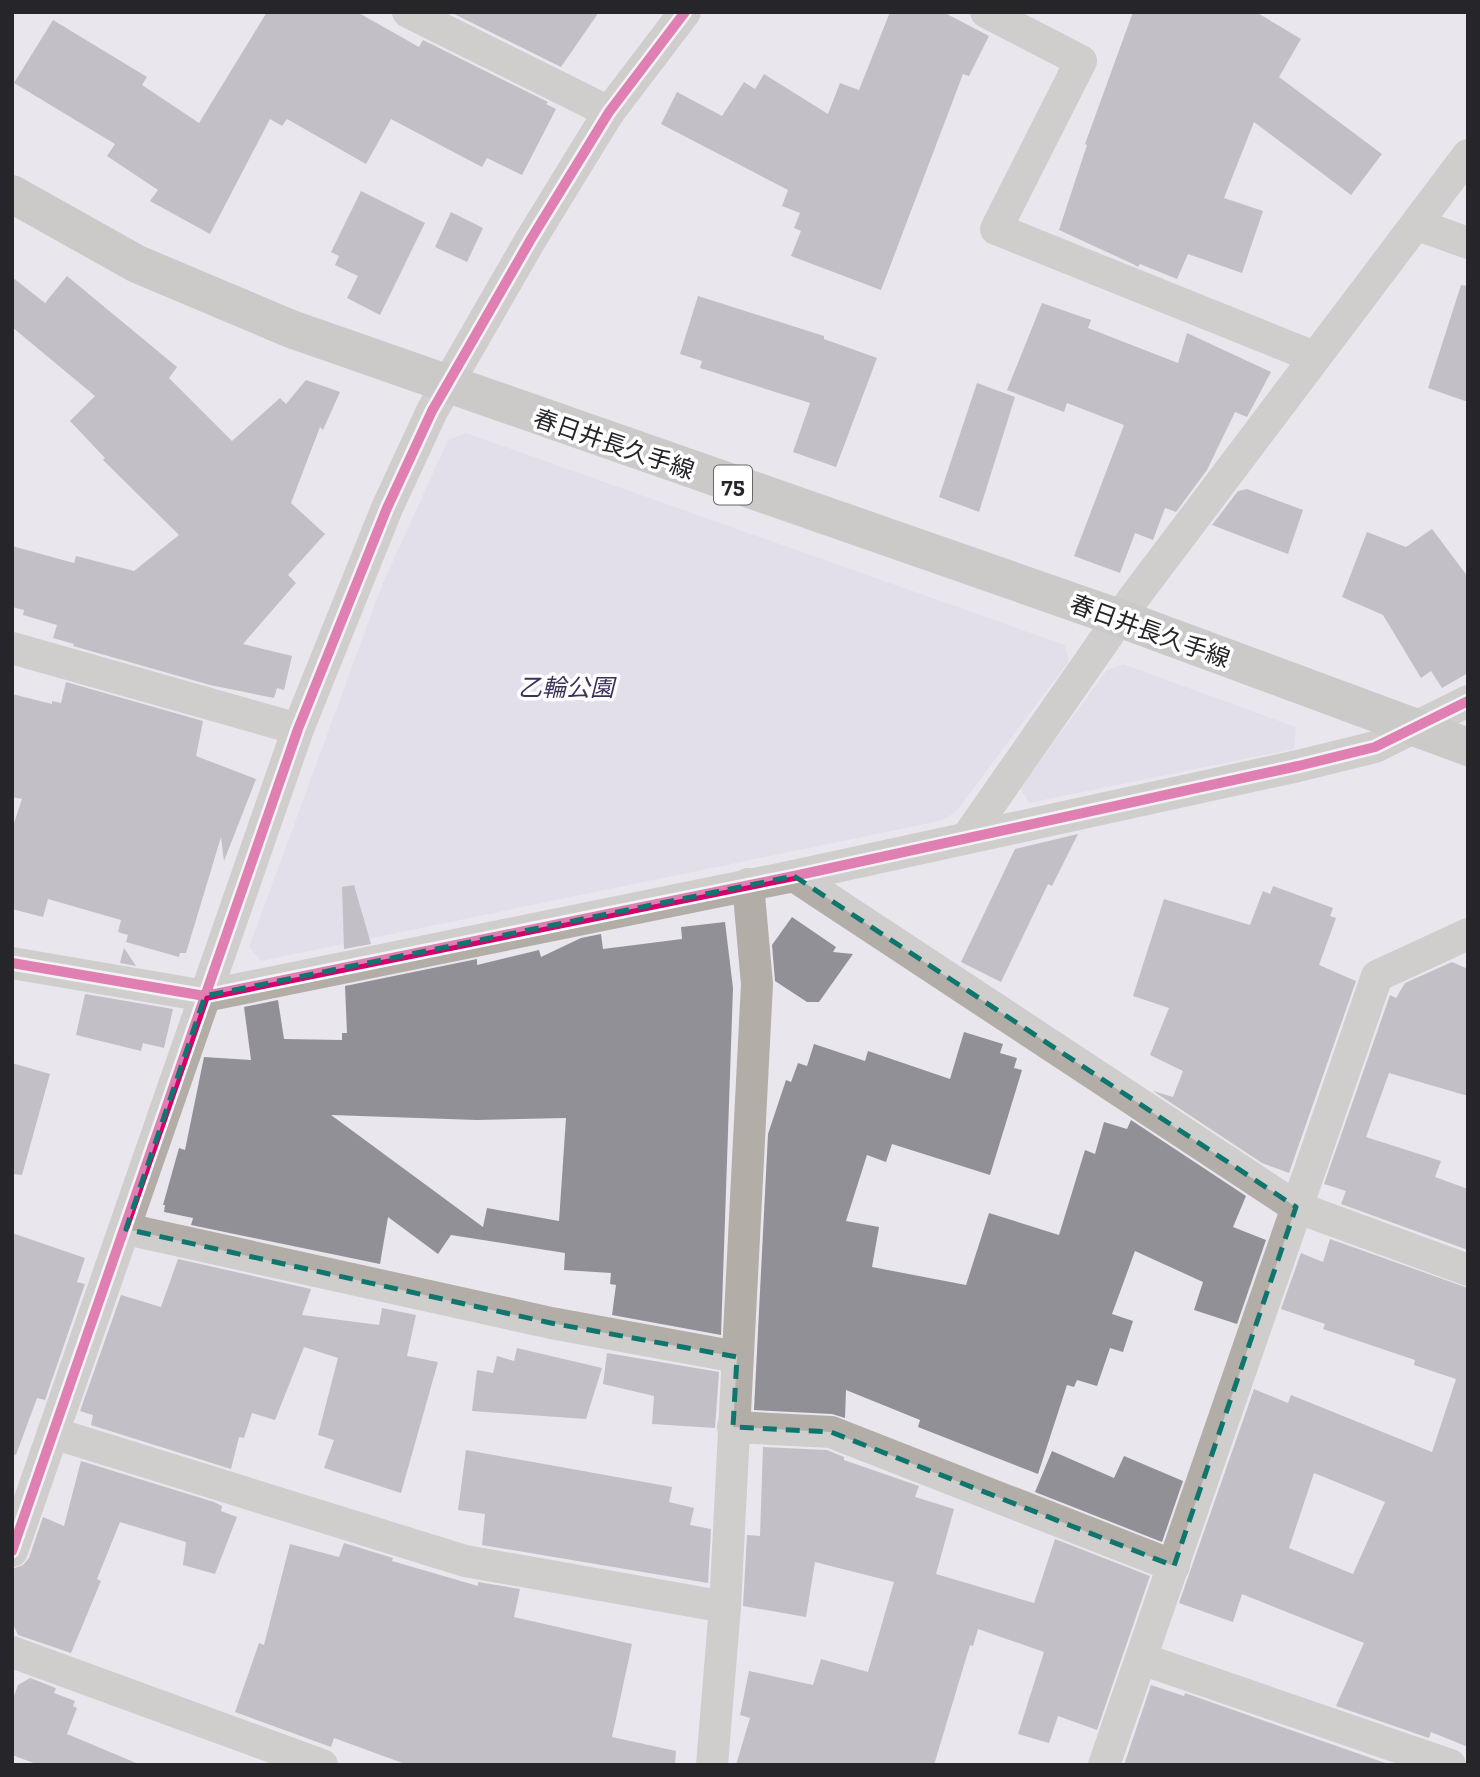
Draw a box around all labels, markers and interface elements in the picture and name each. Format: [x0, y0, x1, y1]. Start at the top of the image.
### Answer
street label: 春日井長久手線 [530, 403, 698, 485]
road number: 75 [714, 466, 752, 505]
street label: 春日井長久手線 [1066, 589, 1234, 673]
park label: 乙輪公園 [518, 673, 617, 702]

